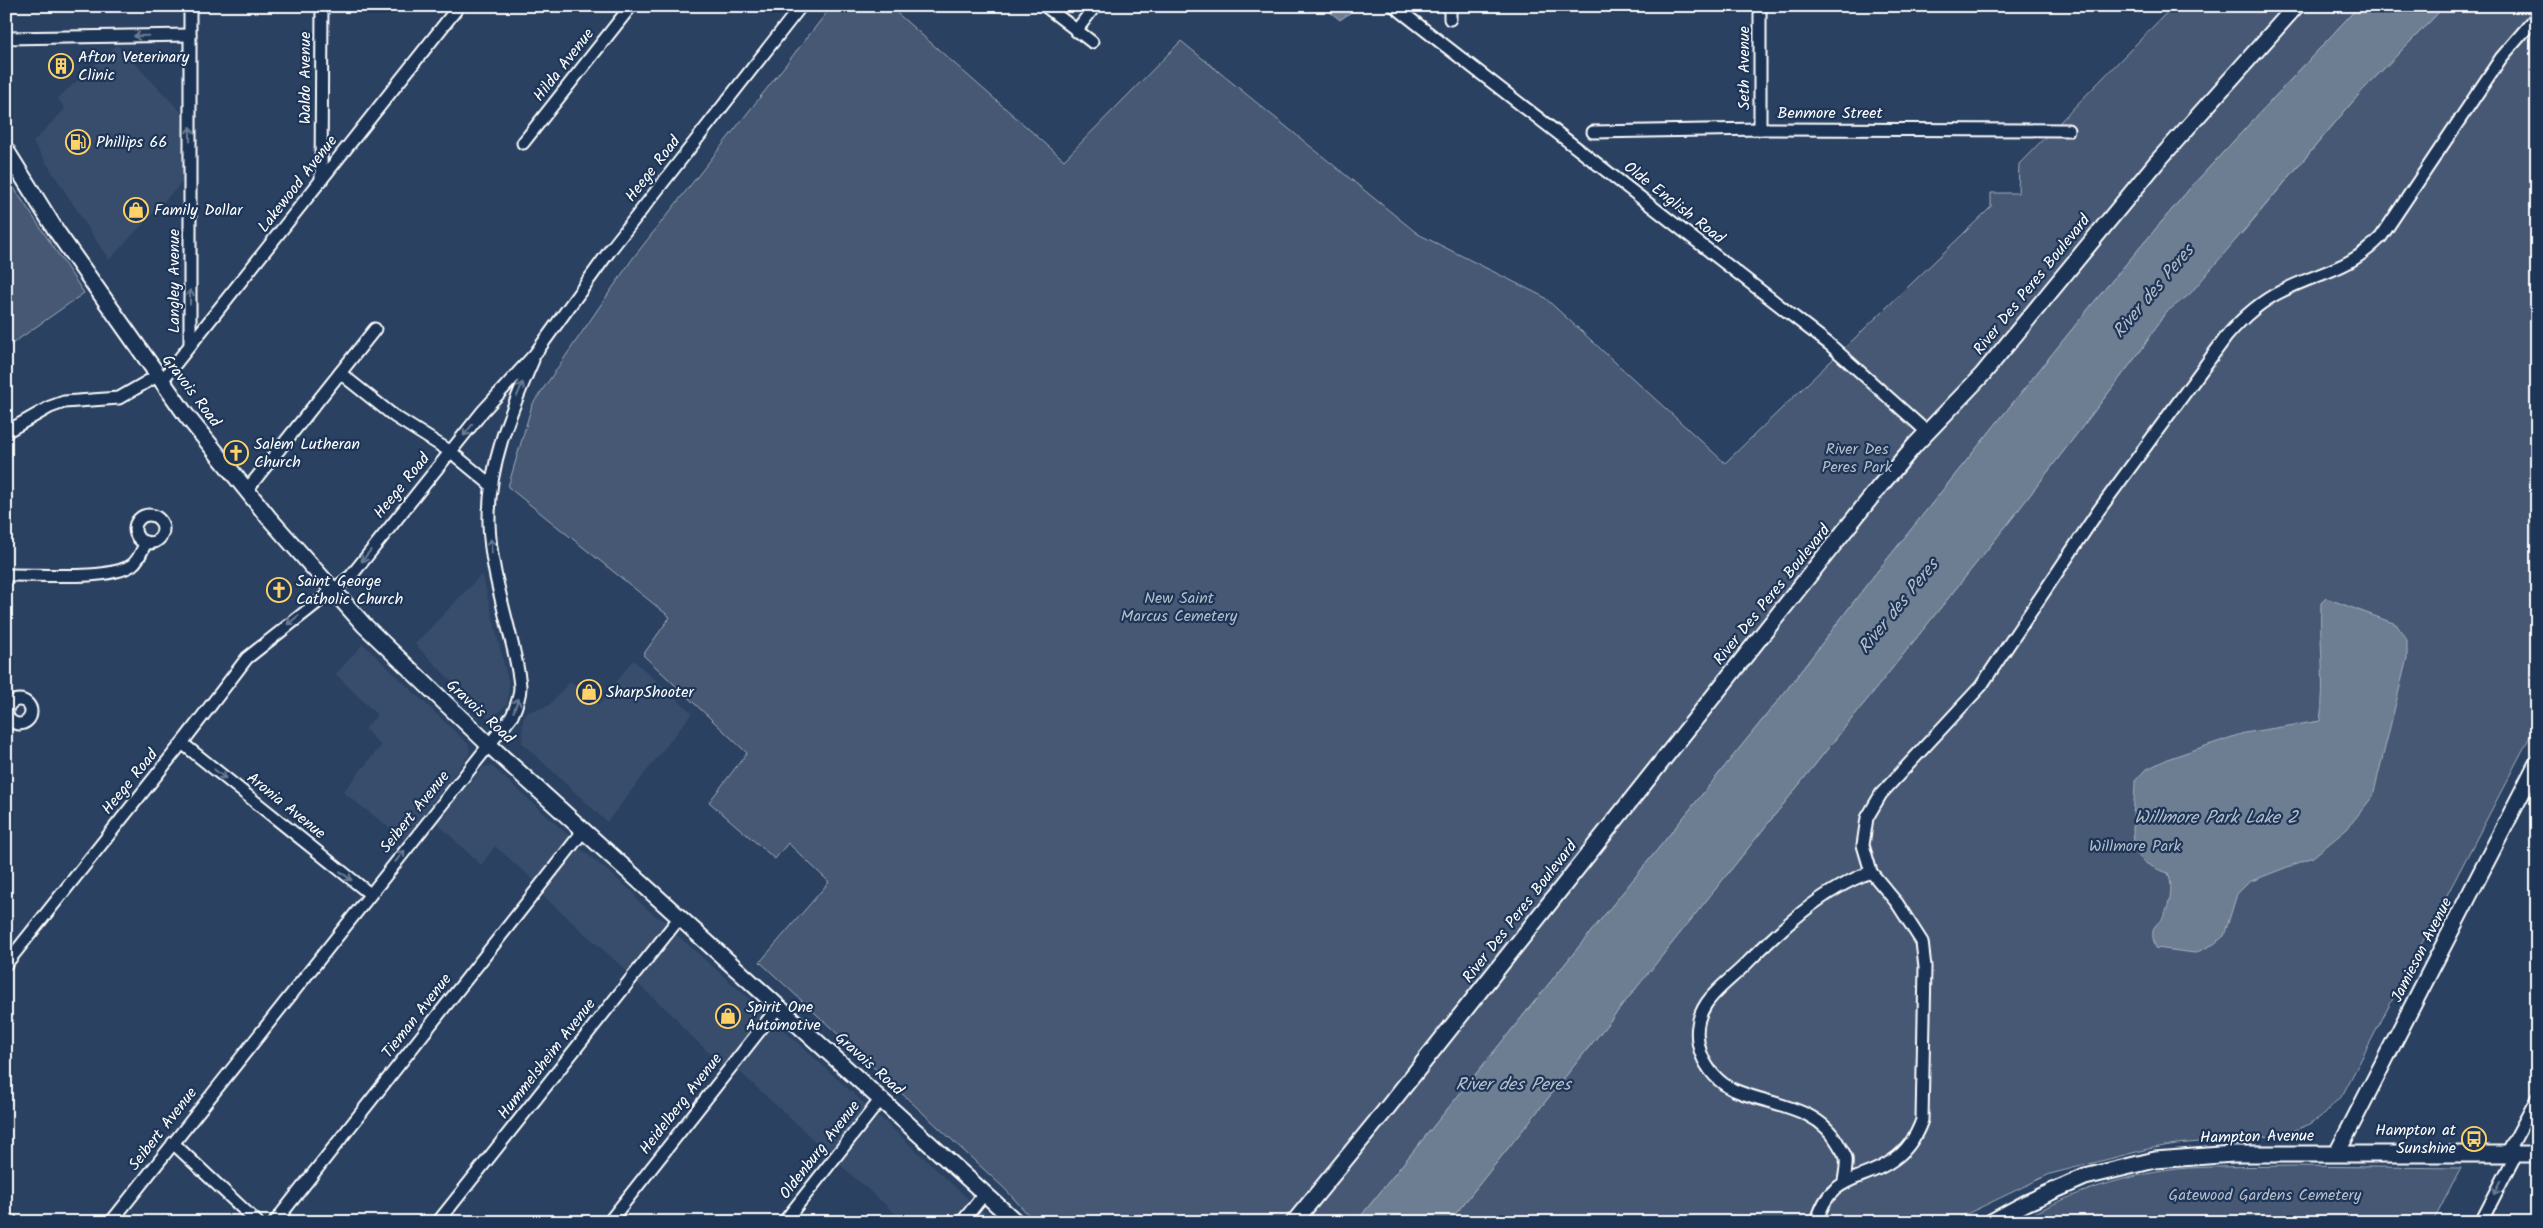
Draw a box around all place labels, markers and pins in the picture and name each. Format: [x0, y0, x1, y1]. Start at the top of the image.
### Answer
place label: Afton Veterinary Clinic [78, 45, 190, 88]
building icon: Afton Veterinary Clinic [48, 53, 74, 79]
fuel station icon: Phillips 66 [65, 129, 91, 155]
place label: Phillips 66 [96, 130, 167, 155]
shop icon: Family Dollar [123, 197, 149, 223]
place label: Family Dollar [154, 198, 244, 223]
place label: Salem Lutheran Church [254, 432, 360, 475]
church icon: Salem Lutheran Church [223, 440, 249, 466]
place label: Saint George Catholic Church [296, 569, 403, 612]
church icon: Saint George Catholic Church [266, 577, 292, 603]
shop icon: SharpShooter [576, 679, 602, 705]
place label: SharpShooter [606, 680, 695, 705]
place label: Spirit One Automotive [746, 995, 821, 1038]
shop icon: Spirit One Automotive [715, 1003, 741, 1029]
place label: Hampton at Sunshine [2375, 1118, 2457, 1161]
bus stop icon: Hampton at Sunshine [2461, 1126, 2487, 1152]

